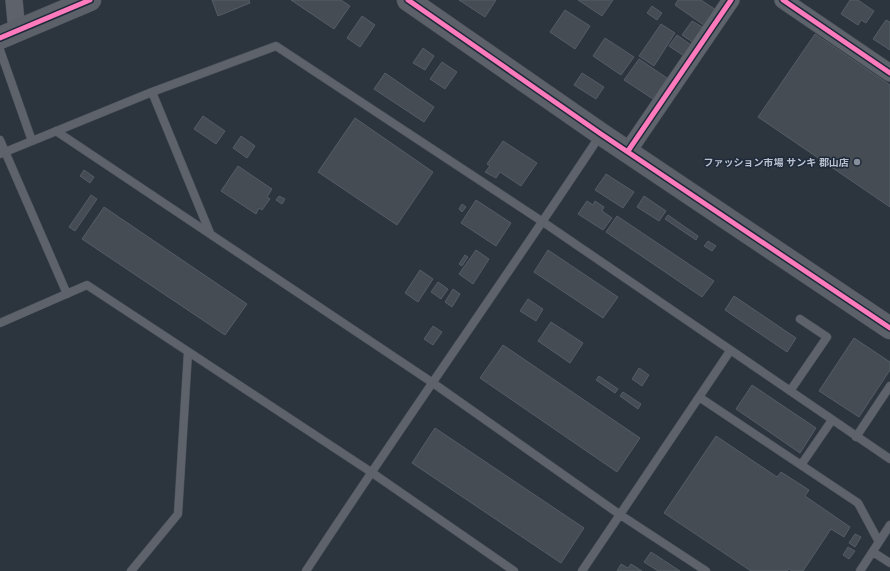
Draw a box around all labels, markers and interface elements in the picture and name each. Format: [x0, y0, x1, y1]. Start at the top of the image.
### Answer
place label: ファッション市場 サンキ 郡山店 [703, 157, 849, 168]
marker: ファッション市場 サンキ 郡山店 [852, 157, 862, 167]

